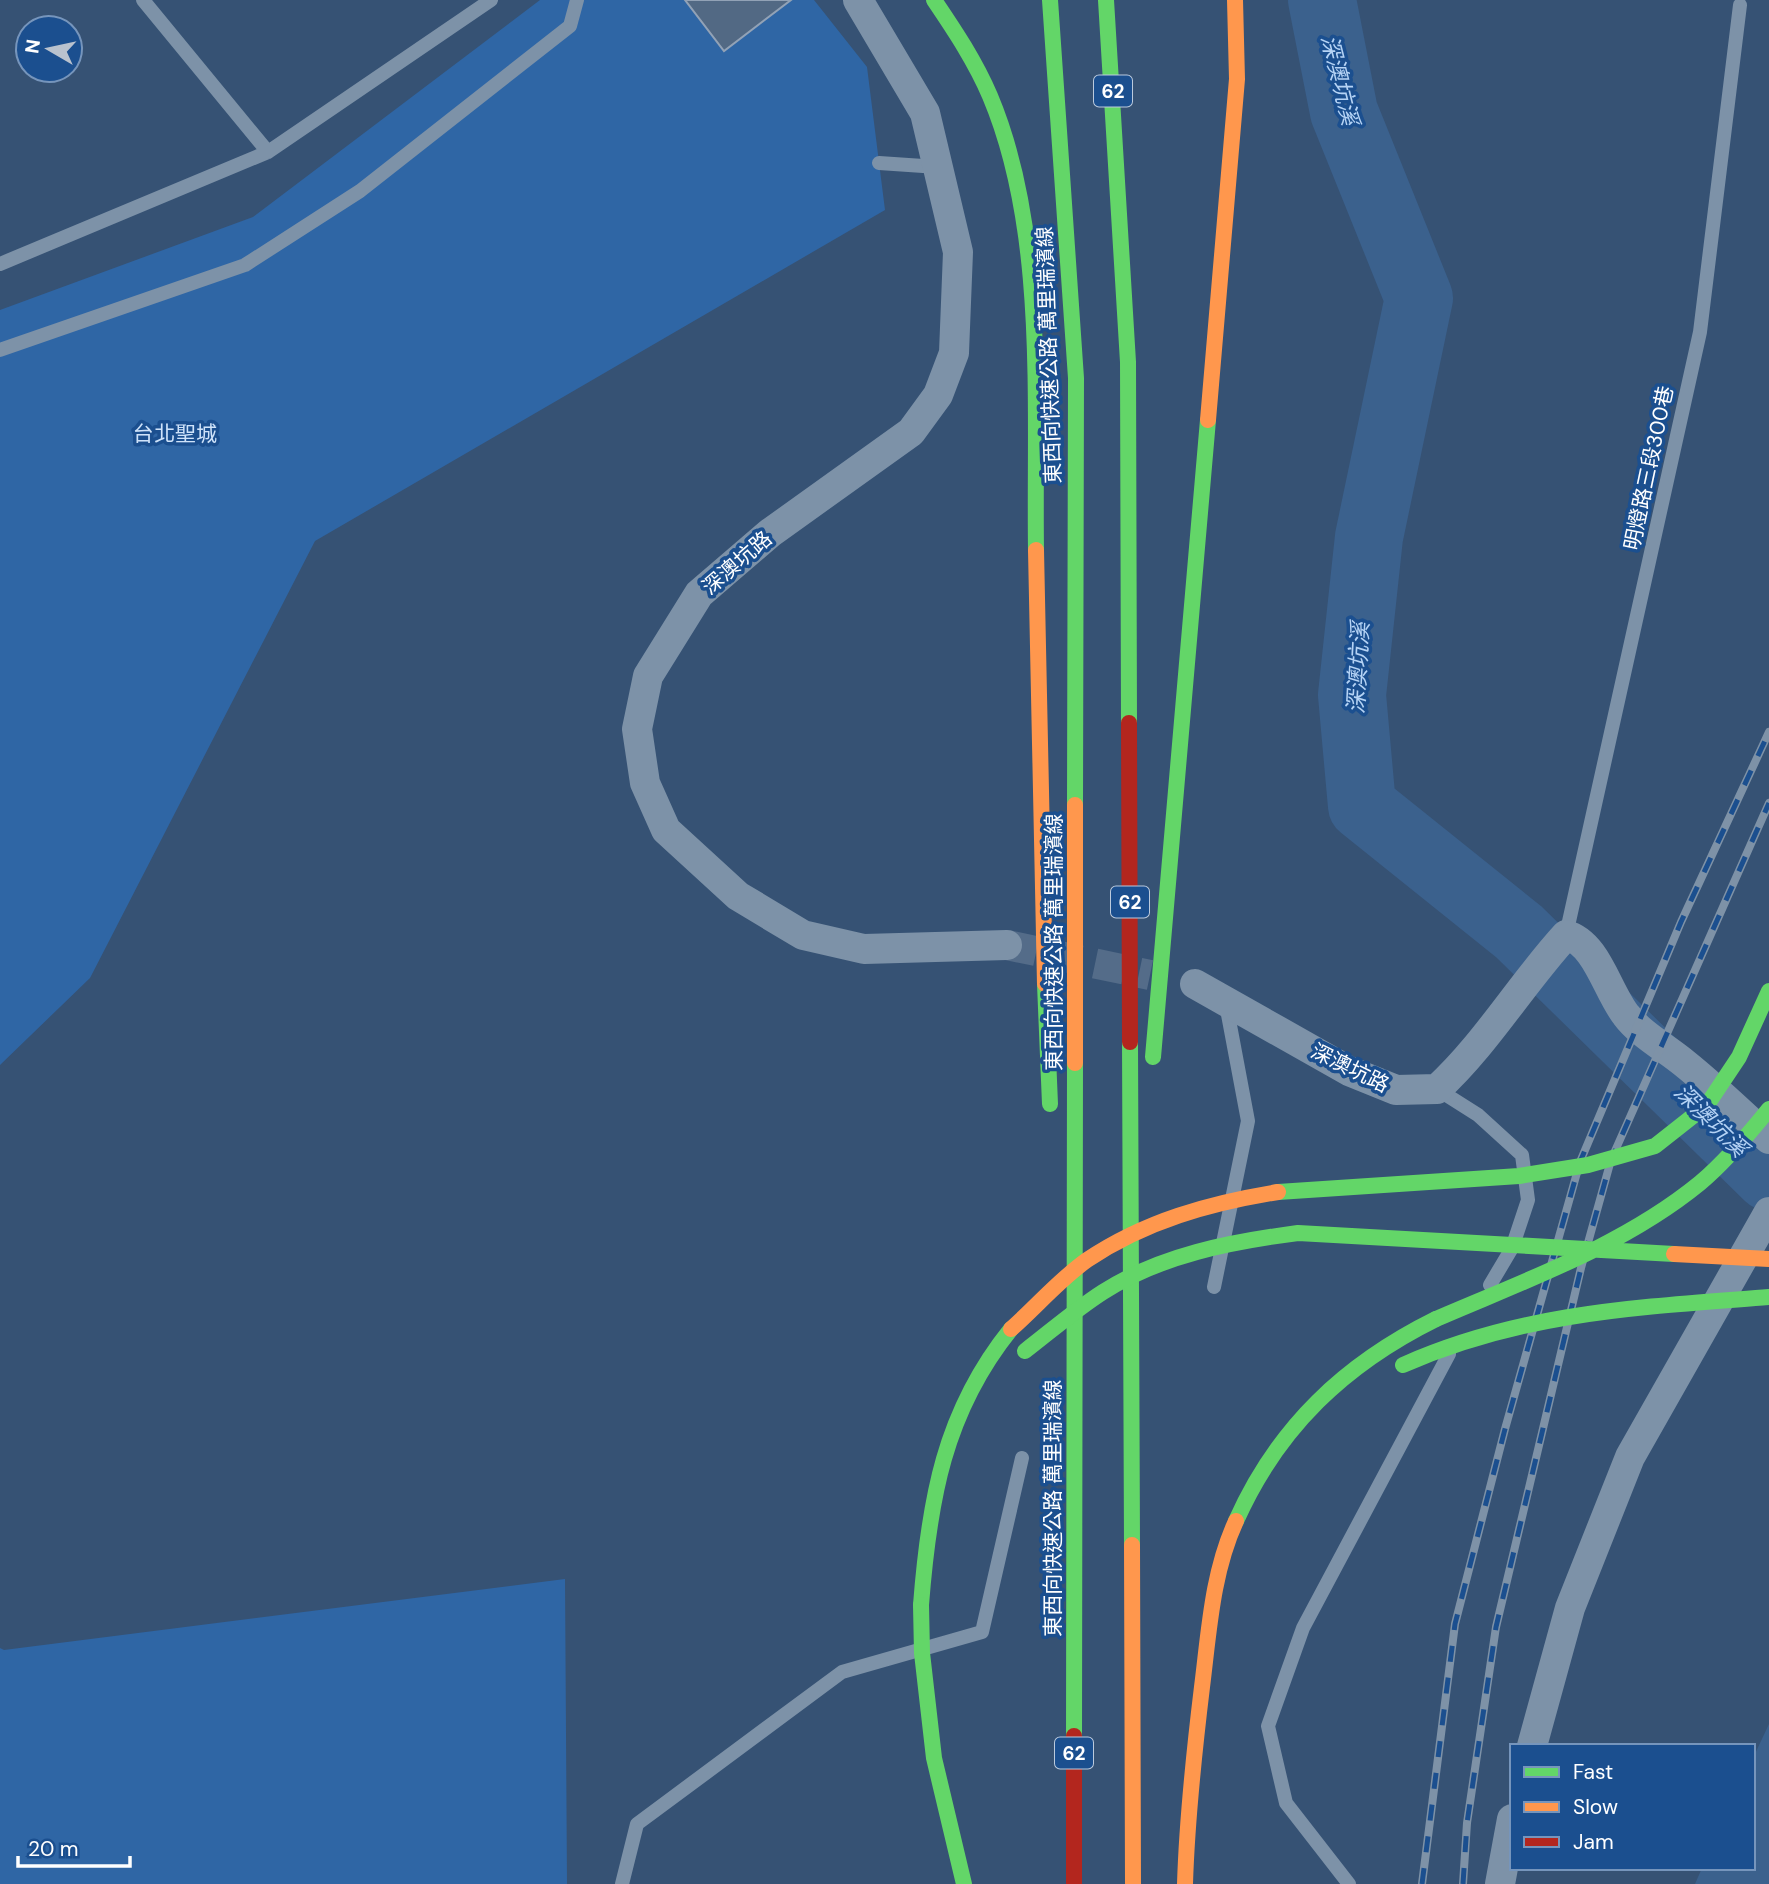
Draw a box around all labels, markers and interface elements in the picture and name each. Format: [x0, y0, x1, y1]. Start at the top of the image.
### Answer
north arrow [14, 14, 84, 84]
water label: 深澳坑溪 [1314, 32, 1366, 131]
text: N [19, 38, 46, 55]
road number: 62 [1094, 76, 1132, 106]
street label: 東西向快速公路 萬里瑞濱線 [1031, 226, 1067, 484]
street label: 明燈路三段300巷 [1618, 383, 1680, 553]
park label: 台北聖城 [133, 420, 217, 448]
street label: 深澳坑路 [696, 525, 778, 601]
water label: 深澳坑溪 [1341, 618, 1376, 715]
street label: 東西向快速公路 萬里瑞濱線 [1040, 813, 1068, 1071]
road number: 62 [1111, 887, 1149, 918]
street label: 深澳坑路 [1306, 1037, 1394, 1099]
water label: 深澳坑溪 [1668, 1077, 1756, 1165]
street label: 東西向快速公路 萬里瑞濱線 [1039, 1379, 1067, 1637]
road number: 62 [1055, 1737, 1093, 1768]
legend [1510, 1744, 1755, 1870]
text: Fast [1573, 1758, 1613, 1786]
text: Slow [1573, 1793, 1618, 1821]
scale bar [18, 1825, 130, 1869]
text: Jam [1573, 1828, 1614, 1856]
text: 20 m [28, 1835, 79, 1863]

